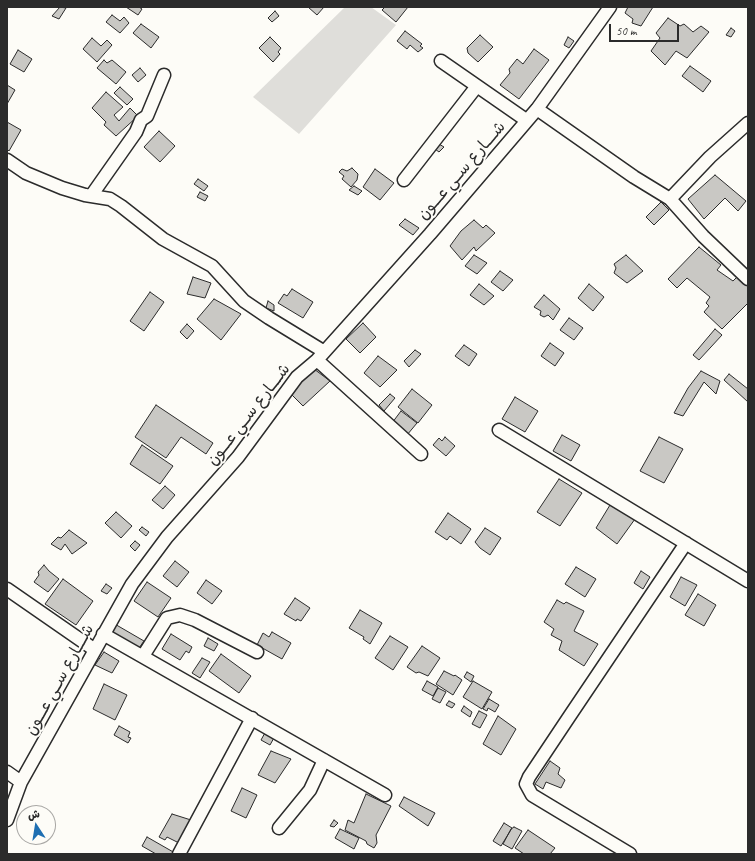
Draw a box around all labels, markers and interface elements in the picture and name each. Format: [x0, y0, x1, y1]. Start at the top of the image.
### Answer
scale bar [611, 16, 681, 42]
text: 50 m [616, 23, 636, 39]
street label: شــــارع ســي عـــون [414, 118, 510, 224]
street label: شــــارع ســي عـــون [203, 360, 295, 470]
street label: شــــارع ســي عـــون [22, 621, 98, 739]
north arrow [16, 805, 56, 845]
text: ش [26, 806, 41, 822]

